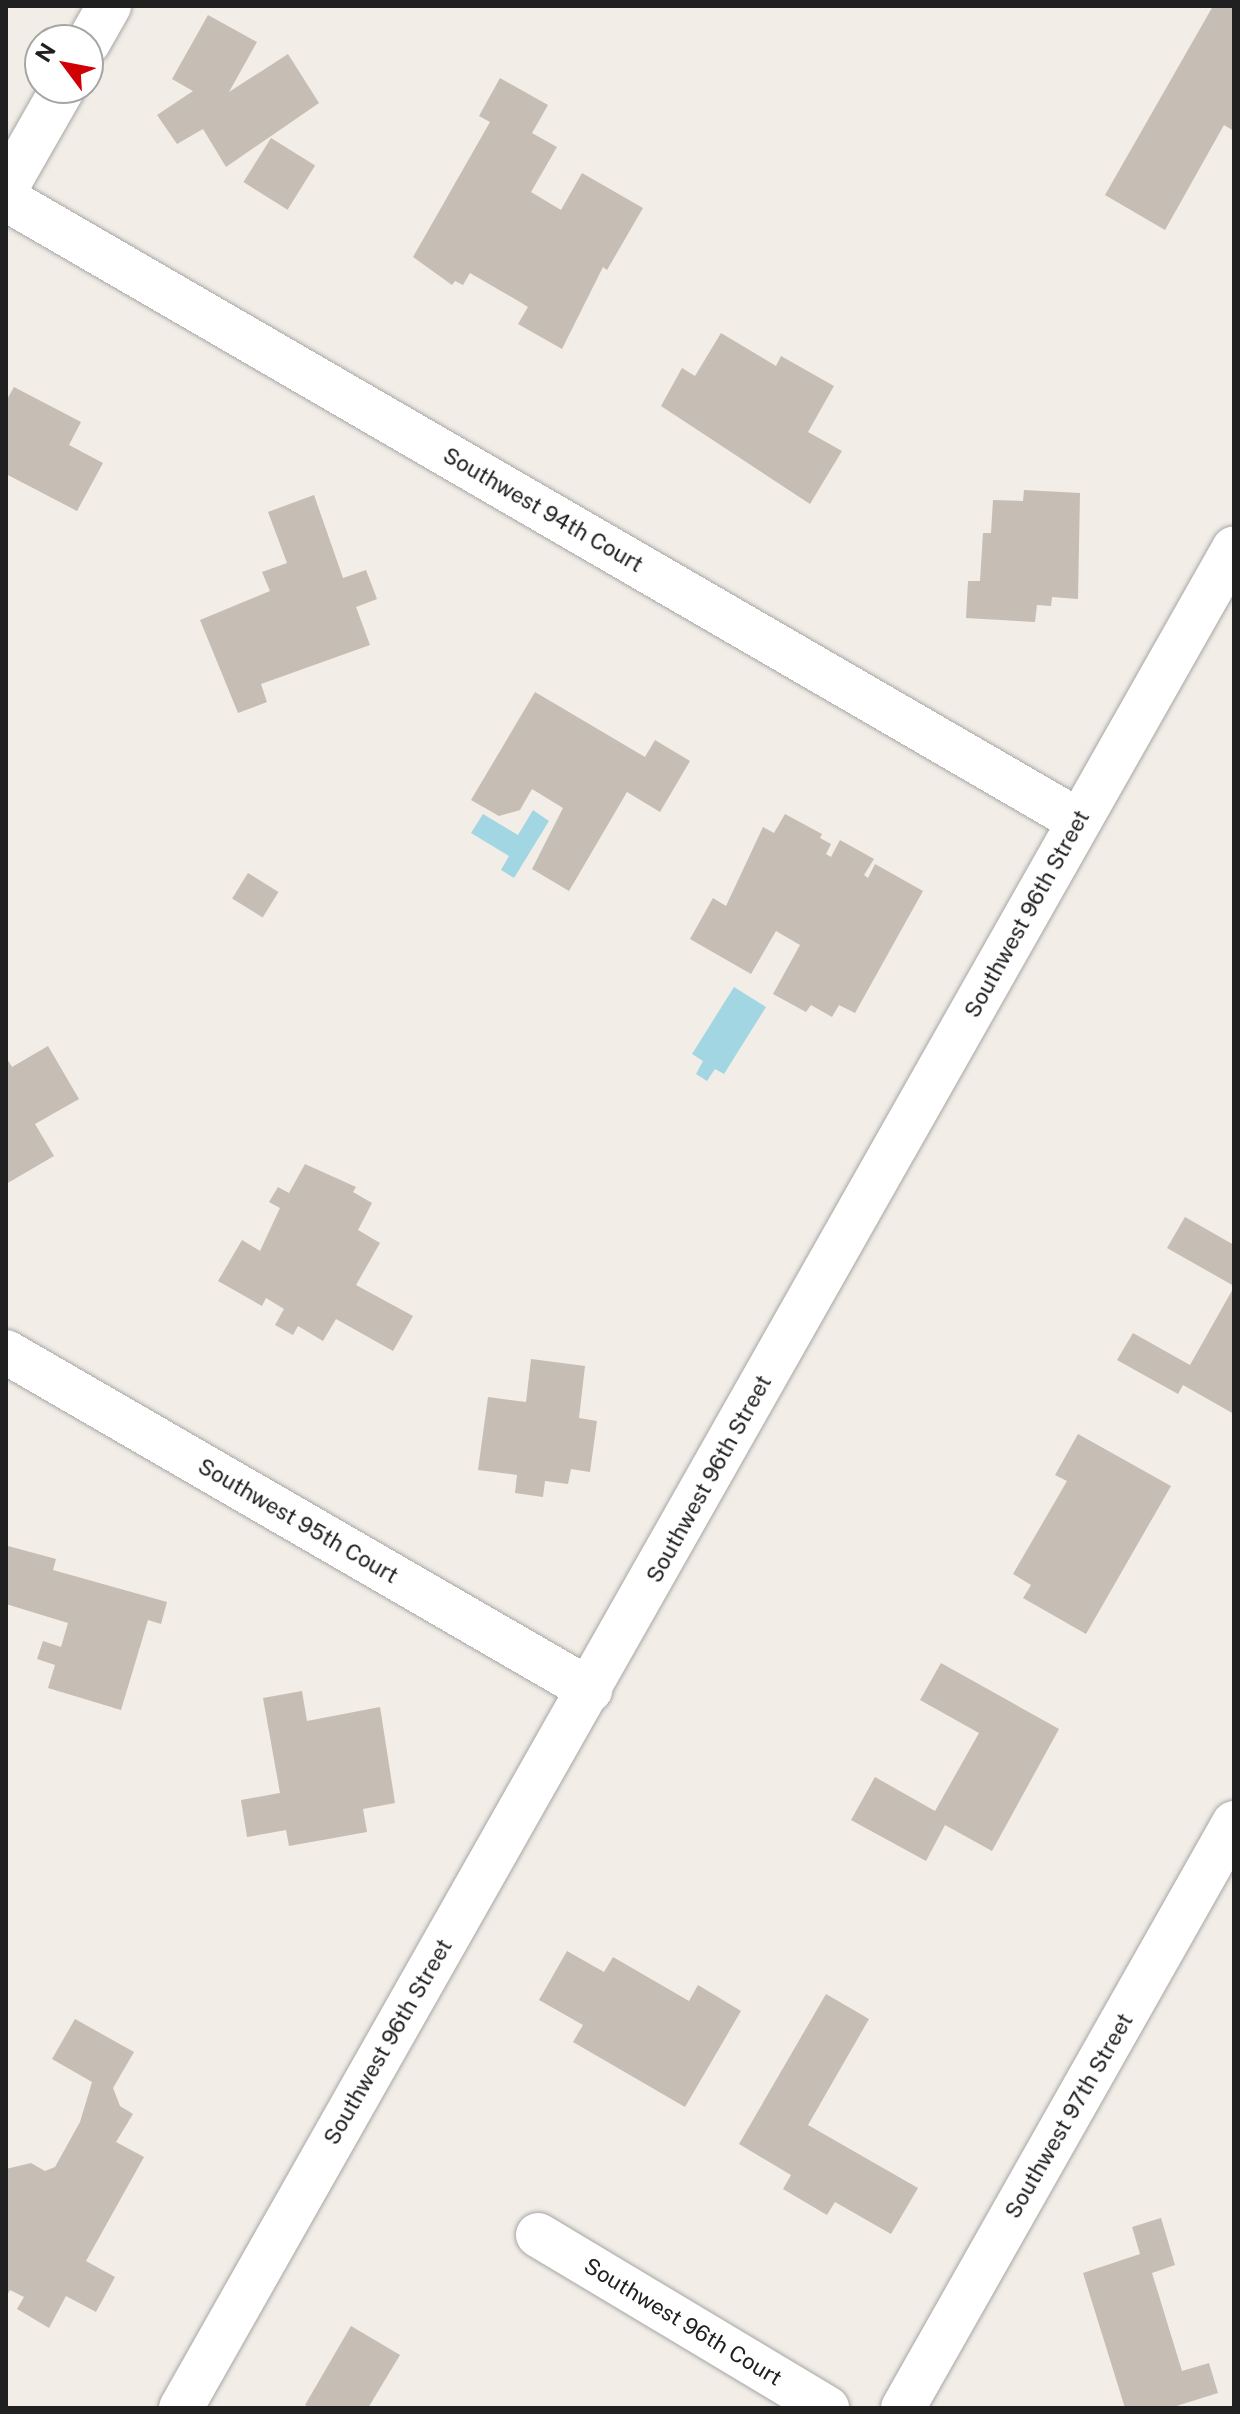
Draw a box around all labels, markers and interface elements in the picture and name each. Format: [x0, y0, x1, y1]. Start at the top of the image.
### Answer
north arrow [24, 24, 104, 104]
text: N [30, 38, 61, 67]
street label: Southwest 94th Court [438, 442, 648, 578]
street label: Southwest 96th Street [959, 806, 1095, 1022]
street label: Southwest 96th Street [641, 1371, 777, 1587]
street label: Southwest 95th Court [193, 1453, 403, 1589]
street label: Southwest 96th Street [318, 1934, 458, 2150]
street label: Southwest 97th Street [999, 2009, 1139, 2223]
street label: Southwest 96th Court [579, 2252, 787, 2392]

